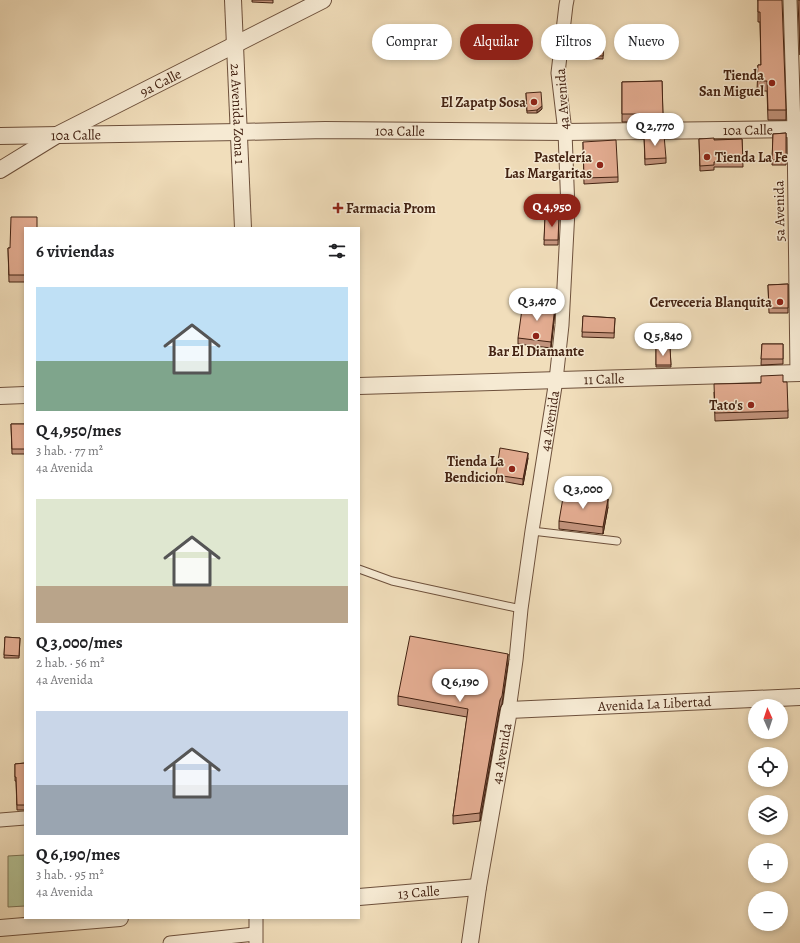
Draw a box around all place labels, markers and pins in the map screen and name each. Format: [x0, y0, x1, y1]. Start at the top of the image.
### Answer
place label: Tienda San Miguel [699, 66, 764, 101]
marker: Tienda San Miguel [767, 78, 777, 88]
place label: El Zapatp Sosa [441, 93, 526, 112]
marker: El Zapatp Sosa [529, 97, 539, 107]
pin: Q 2,770 [618, 113, 692, 147]
place label: Pastelería Las Margaritas [505, 148, 592, 183]
place label: Tienda La Fe [715, 148, 788, 167]
marker: Tienda La Fe [702, 152, 712, 162]
marker: Pastelería Las Margaritas [595, 160, 605, 170]
pin: Q 4,950 [515, 194, 589, 228]
place label: Farmacia Prom [346, 199, 436, 218]
marker: Farmacia Prom [333, 203, 343, 213]
pin: Q 3,470 [500, 288, 574, 322]
place label: Cerveceria Blanquita [650, 293, 772, 312]
marker: Cerveceria Blanquita [775, 297, 785, 307]
pin: Q 5,840 [626, 323, 700, 357]
marker: Bar El Diamante [531, 331, 541, 341]
place label: Bar El Diamante [488, 342, 585, 361]
place label: Tato's [709, 396, 743, 415]
marker: Tato's [746, 400, 756, 410]
place label: Tienda La Bendicion [444, 452, 504, 487]
marker: Tienda La Bendicion [507, 464, 517, 474]
pin: Q 3,000 [546, 476, 620, 510]
pin: Q 6,190 [423, 669, 497, 703]

